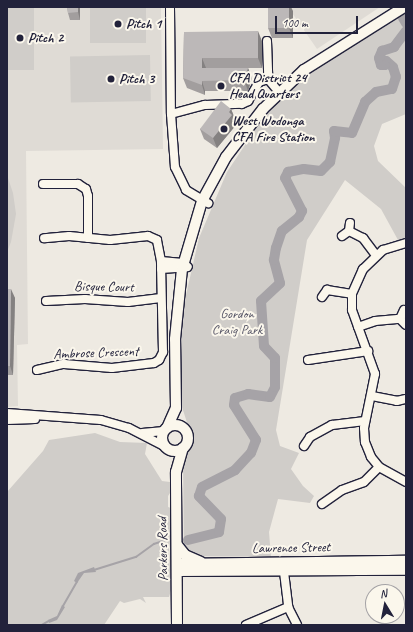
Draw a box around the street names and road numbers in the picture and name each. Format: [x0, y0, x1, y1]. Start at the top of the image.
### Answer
street label: Bisque Court [74, 278, 134, 296]
street label: Ambrose Crescent [53, 343, 139, 363]
street label: Parkers Road [154, 517, 172, 581]
street label: Lawrence Street [252, 539, 330, 557]

